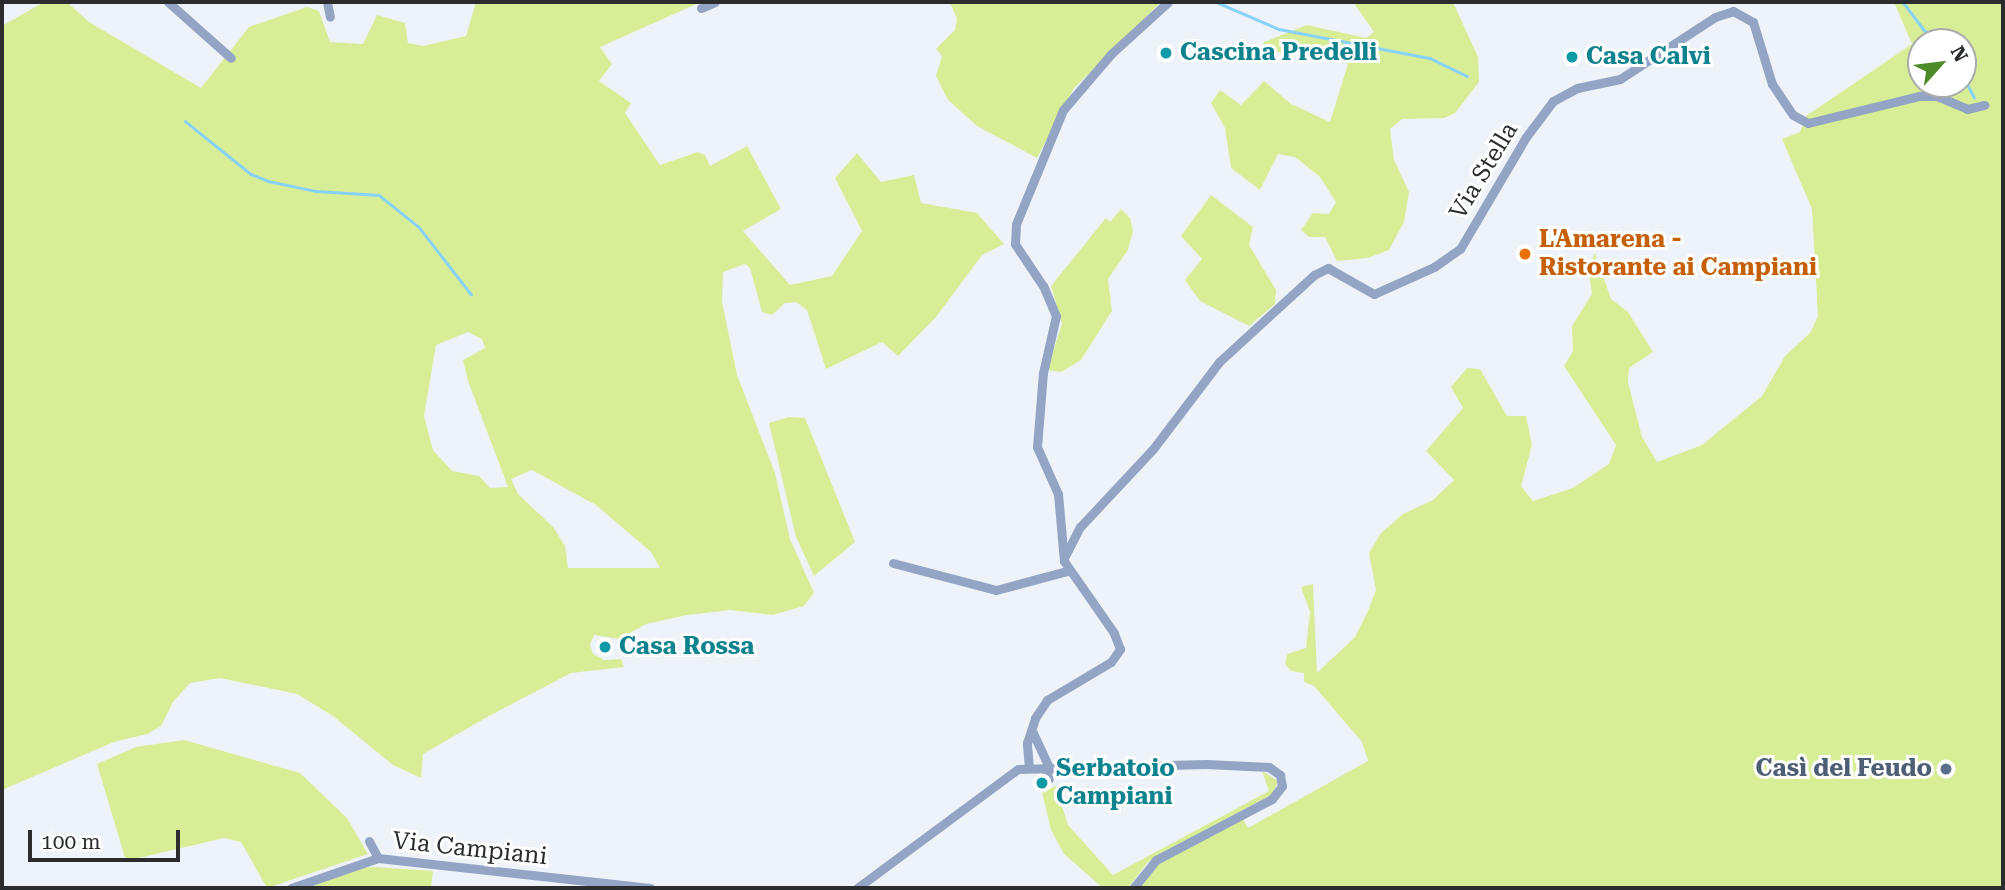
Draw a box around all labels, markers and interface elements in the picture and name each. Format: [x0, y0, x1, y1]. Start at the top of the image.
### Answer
north arrow [1907, 28, 1977, 98]
place label: Cascina Predelli [1180, 39, 1377, 67]
text: N [1946, 42, 1973, 66]
place label: Casa Calvi [1586, 43, 1711, 71]
marker: Cascina Predelli [1158, 45, 1174, 61]
marker: Casa Calvi [1564, 49, 1580, 65]
street label: Via Stella [1444, 117, 1524, 225]
place label: L'Amarena - Ristorante ai Campiani [1539, 226, 1817, 282]
marker: L'Amarena - Ristorante ai Campiani [1517, 246, 1533, 262]
place label: Casa Rossa [619, 633, 754, 661]
marker: Casa Rossa [597, 639, 613, 655]
place label: Serbatoio Campiani [1056, 755, 1175, 811]
place label: Casì del Feudo [1756, 755, 1932, 783]
marker: Casì del Feudo [1938, 761, 1954, 777]
marker: Serbatoio Campiani [1034, 775, 1050, 791]
scale bar [32, 816, 184, 860]
street label: Via Campiani [391, 827, 549, 871]
text: 100 m [41, 830, 101, 854]

